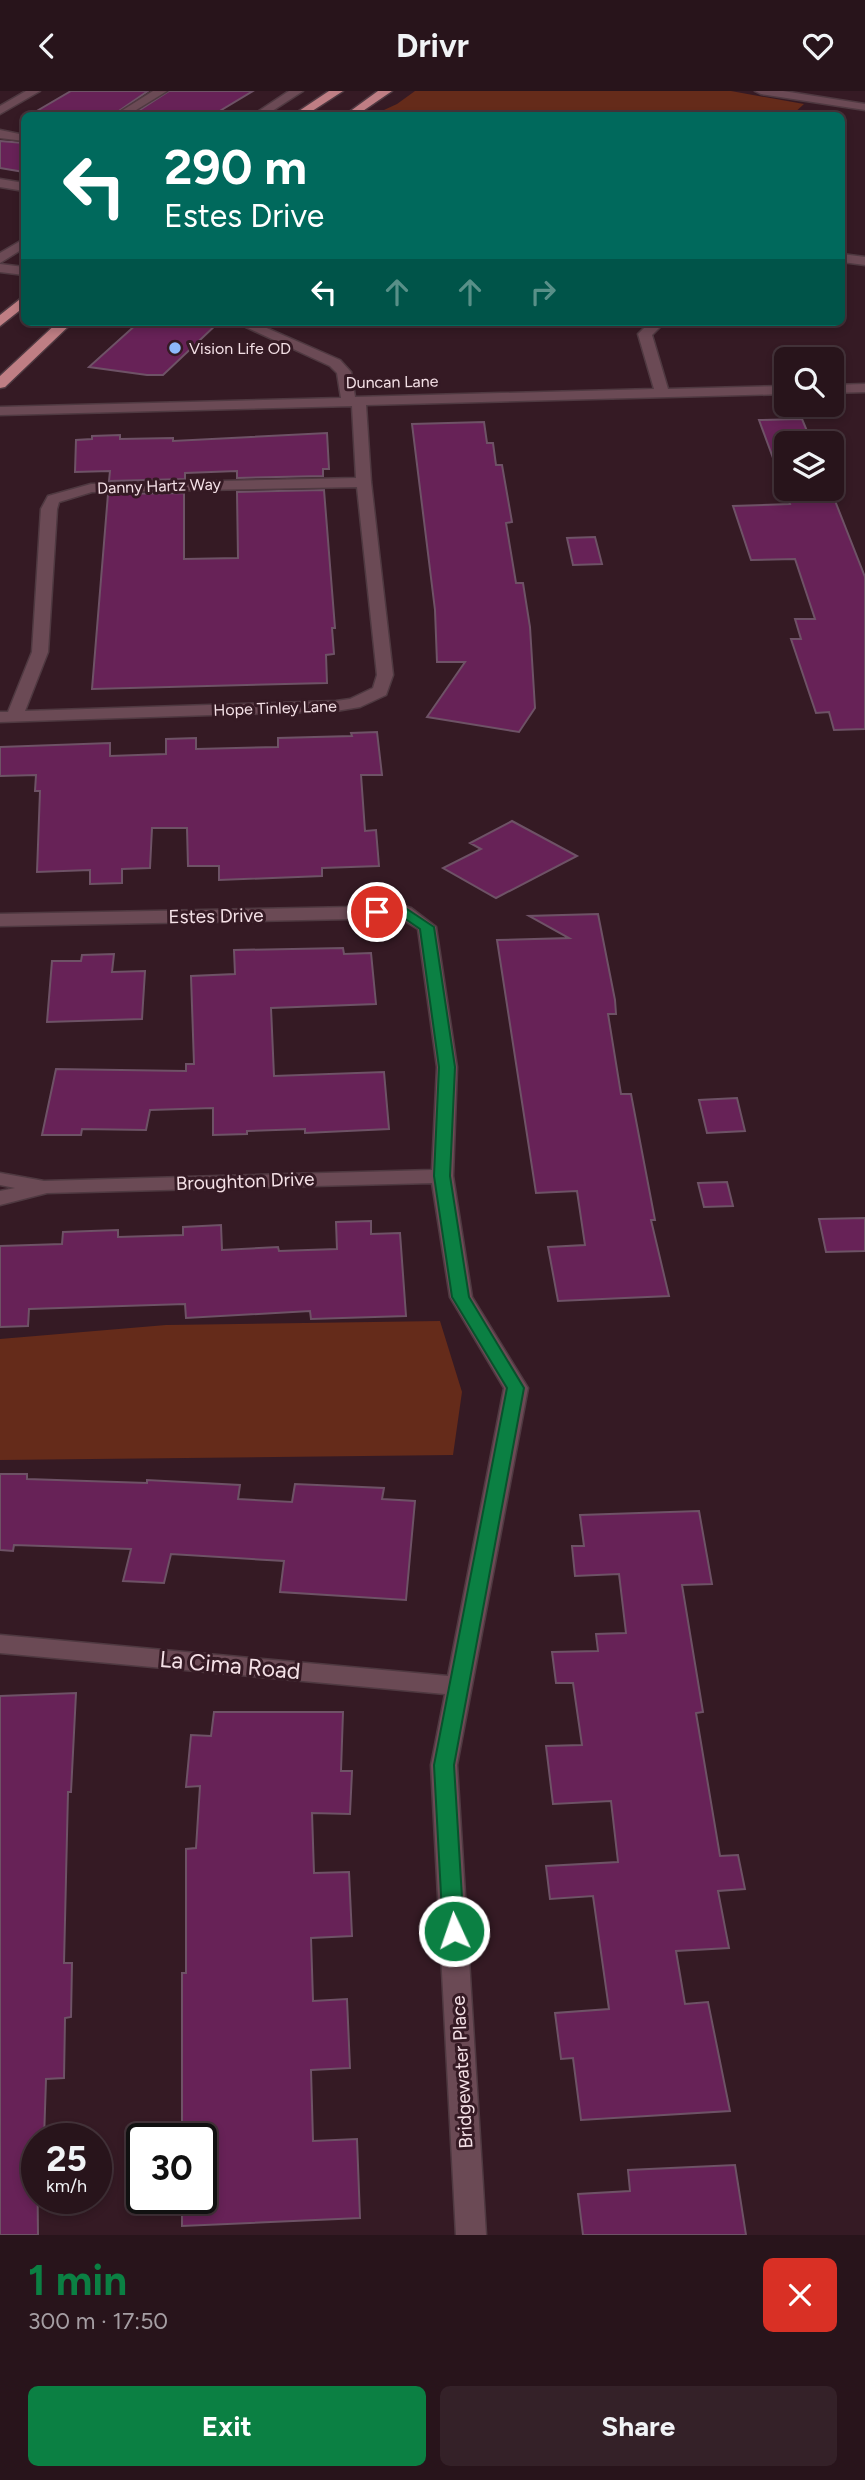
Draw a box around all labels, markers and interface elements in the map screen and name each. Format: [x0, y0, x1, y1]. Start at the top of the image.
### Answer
icon: back [28, 27, 66, 65]
text: Drivr [396, 27, 469, 65]
icon: heart [799, 27, 837, 65]
text: 290 m [164, 137, 307, 196]
icon: left [49, 140, 140, 231]
text: Estes Drive [164, 197, 324, 235]
icon: left [305, 273, 343, 311]
icon: ahead [378, 273, 416, 311]
icon: ahead [451, 273, 489, 311]
icon: right [524, 273, 562, 311]
place label: Vision Life OD [189, 339, 291, 358]
marker: Vision Life OD [167, 340, 183, 356]
map controls [774, 347, 844, 501]
button: search [774, 347, 844, 417]
street label: Duncan Lane [345, 372, 439, 392]
button: layers [774, 431, 844, 501]
street label: Danny Hartz Way [97, 474, 222, 498]
street label: Hope Tinley Lane [213, 696, 337, 720]
pin [347, 882, 407, 942]
icon: arrive [358, 893, 396, 931]
street label: Estes Drive [168, 904, 264, 928]
street label: Broughton Drive [175, 1167, 315, 1195]
street label: La Cima Road [158, 1645, 302, 1685]
position arrow [417, 1894, 491, 1968]
street label: Bridgewater Place [447, 1995, 477, 2149]
speed limit sign: 30 [126, 2123, 217, 2214]
text: 25 [46, 2138, 87, 2180]
text: km/h [46, 2175, 87, 2197]
text: 1 min [28, 2255, 127, 2306]
button: close [763, 2258, 837, 2332]
text: 300 m · 17:50 [28, 2307, 168, 2335]
button: Exit [28, 2386, 426, 2466]
button: Share [440, 2386, 837, 2466]

